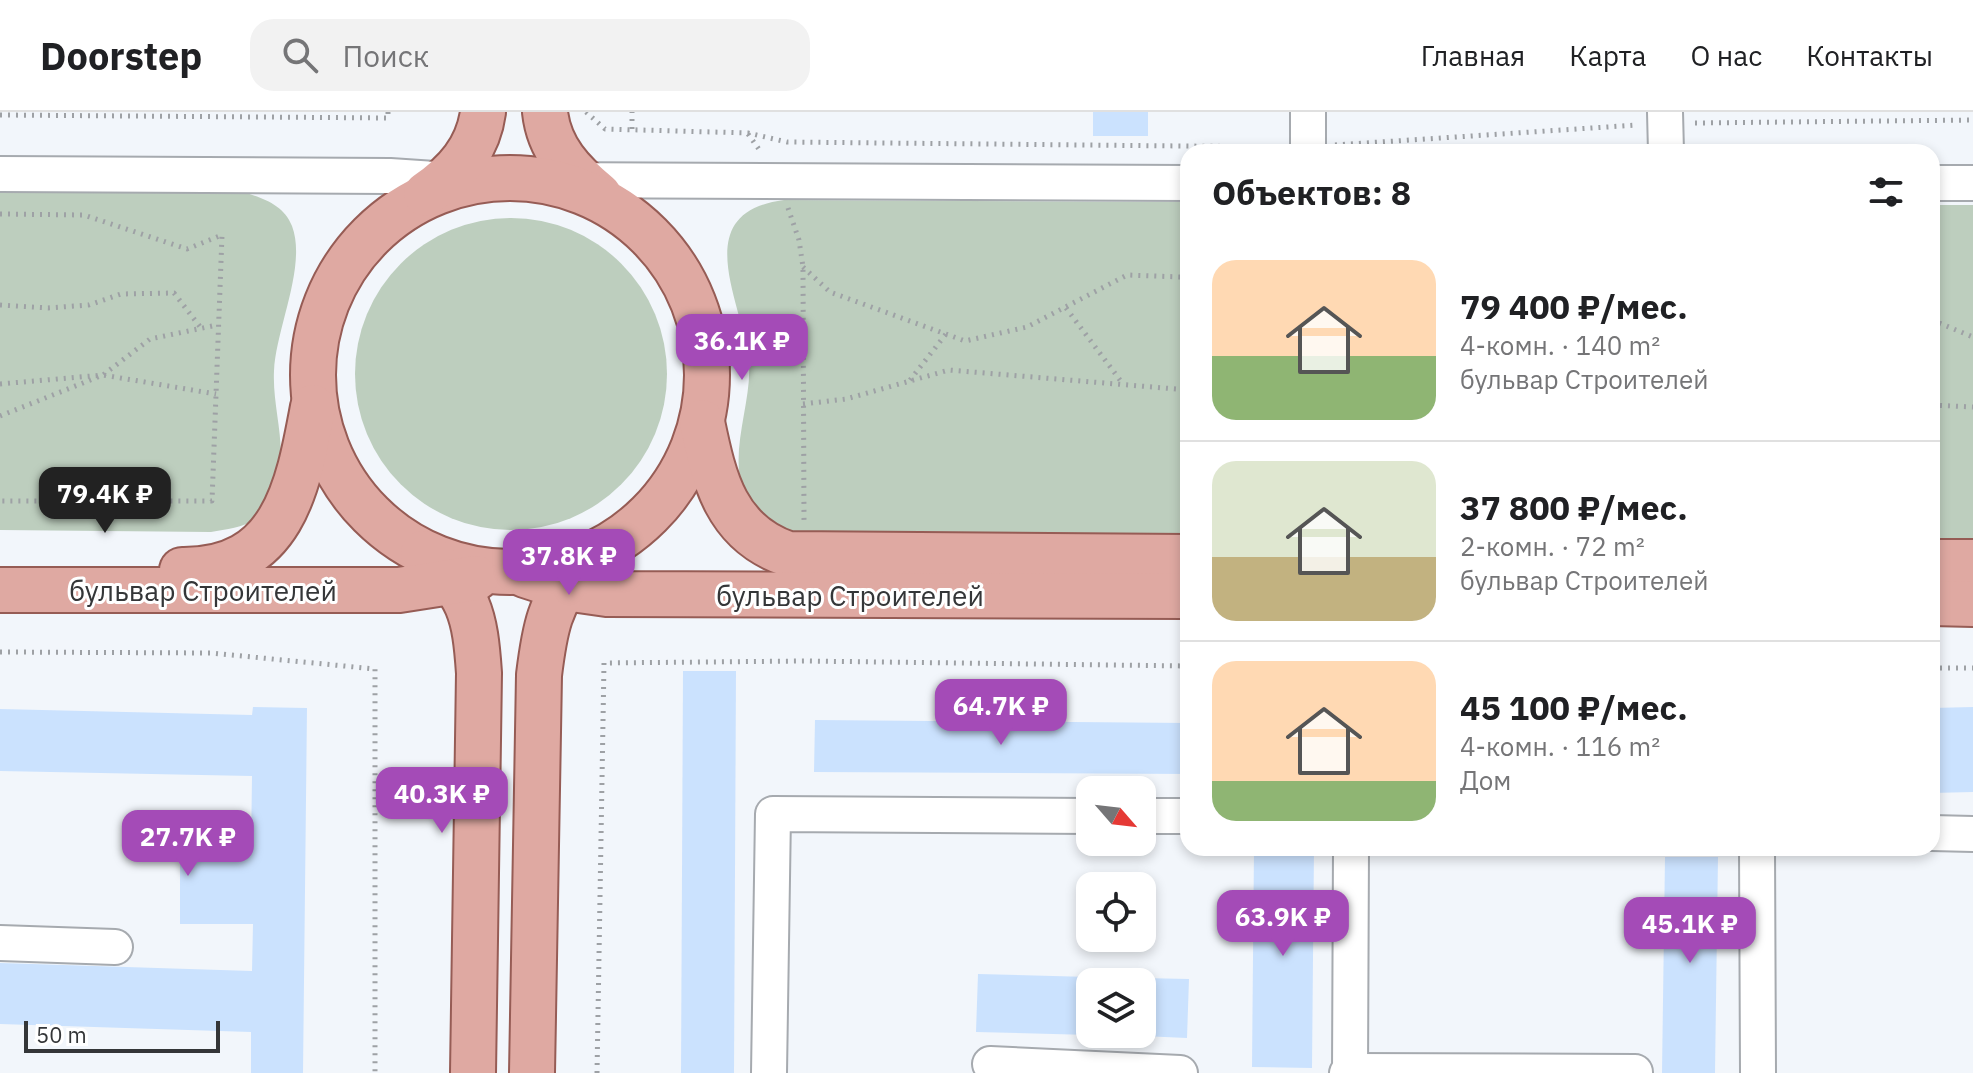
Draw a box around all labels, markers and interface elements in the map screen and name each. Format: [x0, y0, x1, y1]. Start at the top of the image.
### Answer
search box [250, 19, 810, 91]
text: Doorstep [40, 31, 202, 80]
icon: search [278, 33, 322, 77]
text: Поиск [342, 36, 429, 75]
text: Главная [1421, 37, 1525, 74]
text: Карта [1569, 37, 1646, 74]
text: О нас [1690, 37, 1762, 74]
text: Контакты [1806, 37, 1933, 74]
text: Объектов: 8 [1212, 170, 1411, 214]
icon: filters [1864, 170, 1908, 214]
text: 79 400 ₽/мес. [1460, 284, 1688, 328]
icon: home [1276, 292, 1372, 388]
pin: 36.1K ₽ [668, 314, 816, 382]
text: 36.1K ₽ [694, 323, 790, 357]
text: 4-комн. · 140 m² [1460, 328, 1660, 362]
text: бульвар Строителей [1460, 362, 1709, 396]
pin: 79.4K ₽ [31, 467, 179, 535]
text: 79.4K ₽ [57, 476, 153, 510]
text: 37 800 ₽/мес. [1460, 485, 1688, 529]
icon: home [1276, 493, 1372, 589]
pin: 37.8K ₽ [495, 529, 643, 597]
text: 2-комн. · 72 m² [1460, 529, 1645, 563]
text: 37.8K ₽ [521, 538, 617, 572]
text: бульвар Строителей [1460, 563, 1709, 597]
street label: бульвар Строителей [69, 572, 337, 609]
street label: бульвар Строителей [716, 577, 984, 614]
pin: 64.7K ₽ [927, 679, 1075, 747]
text: 45 100 ₽/мес. [1460, 685, 1688, 729]
text: 64.7K ₽ [953, 688, 1049, 722]
icon: home [1276, 693, 1372, 789]
text: 4-комн. · 116 m² [1460, 729, 1660, 763]
text: Дом [1460, 763, 1511, 797]
pin: 40.3K ₽ [368, 767, 516, 835]
text: 40.3K ₽ [394, 776, 490, 810]
north arrow [1076, 776, 1156, 856]
map controls [1076, 776, 1156, 1048]
pin: 27.7K ₽ [114, 810, 262, 878]
text: 27.7K ₽ [140, 819, 236, 853]
button: locate [1076, 872, 1156, 952]
pin: 63.9K ₽ [1209, 890, 1357, 958]
pin: 45.1K ₽ [1616, 897, 1764, 965]
text: 63.9K ₽ [1235, 899, 1331, 933]
text: 45.1K ₽ [1642, 906, 1738, 940]
button: layers [1076, 968, 1156, 1048]
scale bar [24, 1017, 220, 1053]
text: 50 m [36, 1020, 87, 1049]

